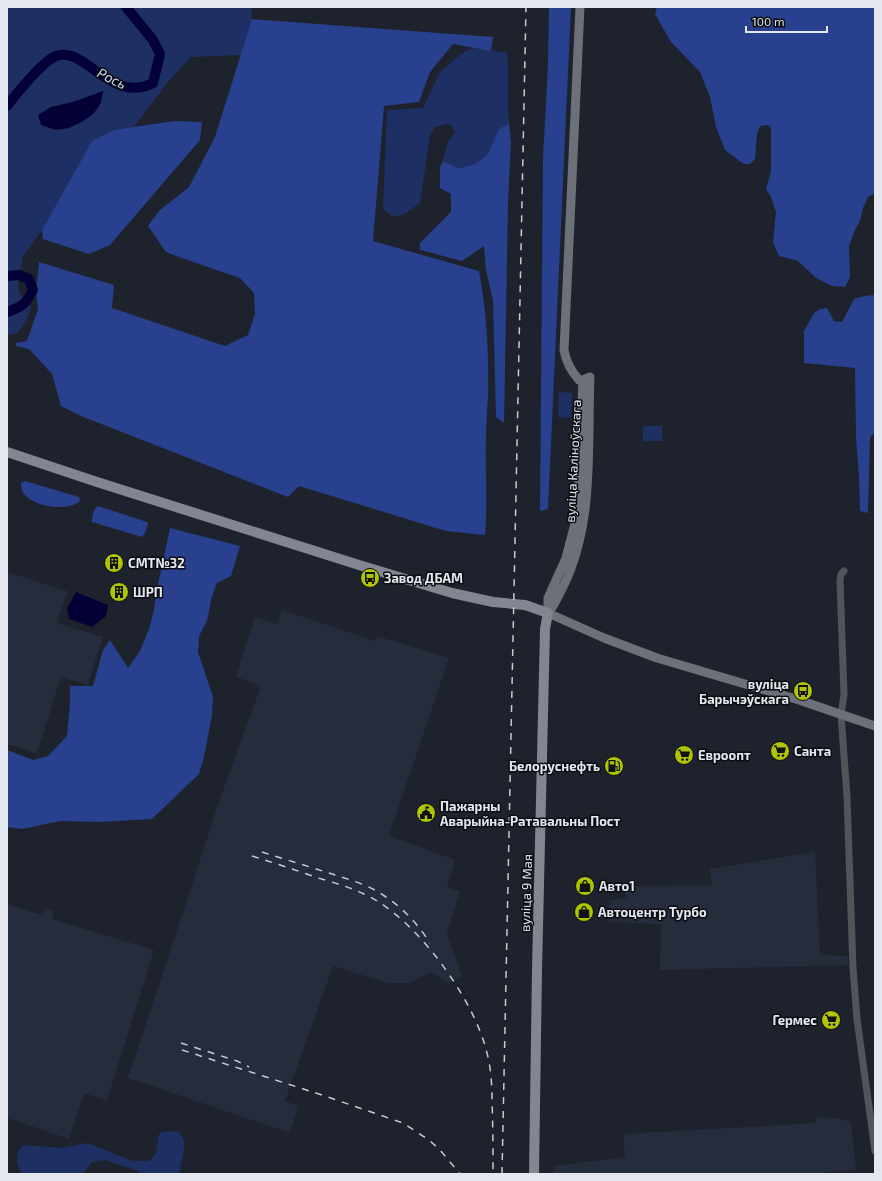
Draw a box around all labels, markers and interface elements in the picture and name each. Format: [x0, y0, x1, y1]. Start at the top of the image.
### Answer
scale bar [746, 8, 827, 34]
text: 100 m [752, 14, 784, 28]
water label: Рось [95, 64, 129, 92]
street label: вуліца Каліноўскага [562, 399, 584, 523]
building icon: СМТ№32 [103, 552, 125, 574]
place label: СМТ№32 [128, 555, 185, 571]
bus stop icon: Завод ДБАМ [359, 567, 381, 589]
place label: Завод ДБАМ [384, 570, 463, 586]
building icon: ШРП [108, 581, 130, 603]
place label: ШРП [133, 584, 163, 600]
place label: вуліца Барычэўскага [699, 676, 789, 707]
bus stop icon: вуліца Барычэўскага [792, 680, 814, 702]
supermarket icon: Санта [769, 740, 791, 762]
place label: Санта [794, 743, 831, 759]
supermarket icon: Евроопт [673, 744, 695, 766]
place label: Евроопт [698, 747, 751, 763]
fuel station icon: Белоруснефть [603, 755, 625, 777]
place label: Белоруснефть [509, 758, 600, 774]
place label: Пажарны Аварыйна-Ратавальны Пост [440, 798, 620, 829]
public building icon: Пажарны Аварыйна-Ратавальны Пост [415, 802, 437, 824]
street label: вуліца 9 Мая [517, 854, 535, 932]
shop icon: Авто1 [574, 875, 596, 897]
place label: Авто1 [599, 878, 635, 894]
shop icon: Автоцентр Турбо [573, 901, 595, 923]
place label: Автоцентр Турбо [598, 904, 707, 920]
supermarket icon: Гермес [820, 1009, 842, 1031]
place label: Гермес [772, 1012, 817, 1028]

